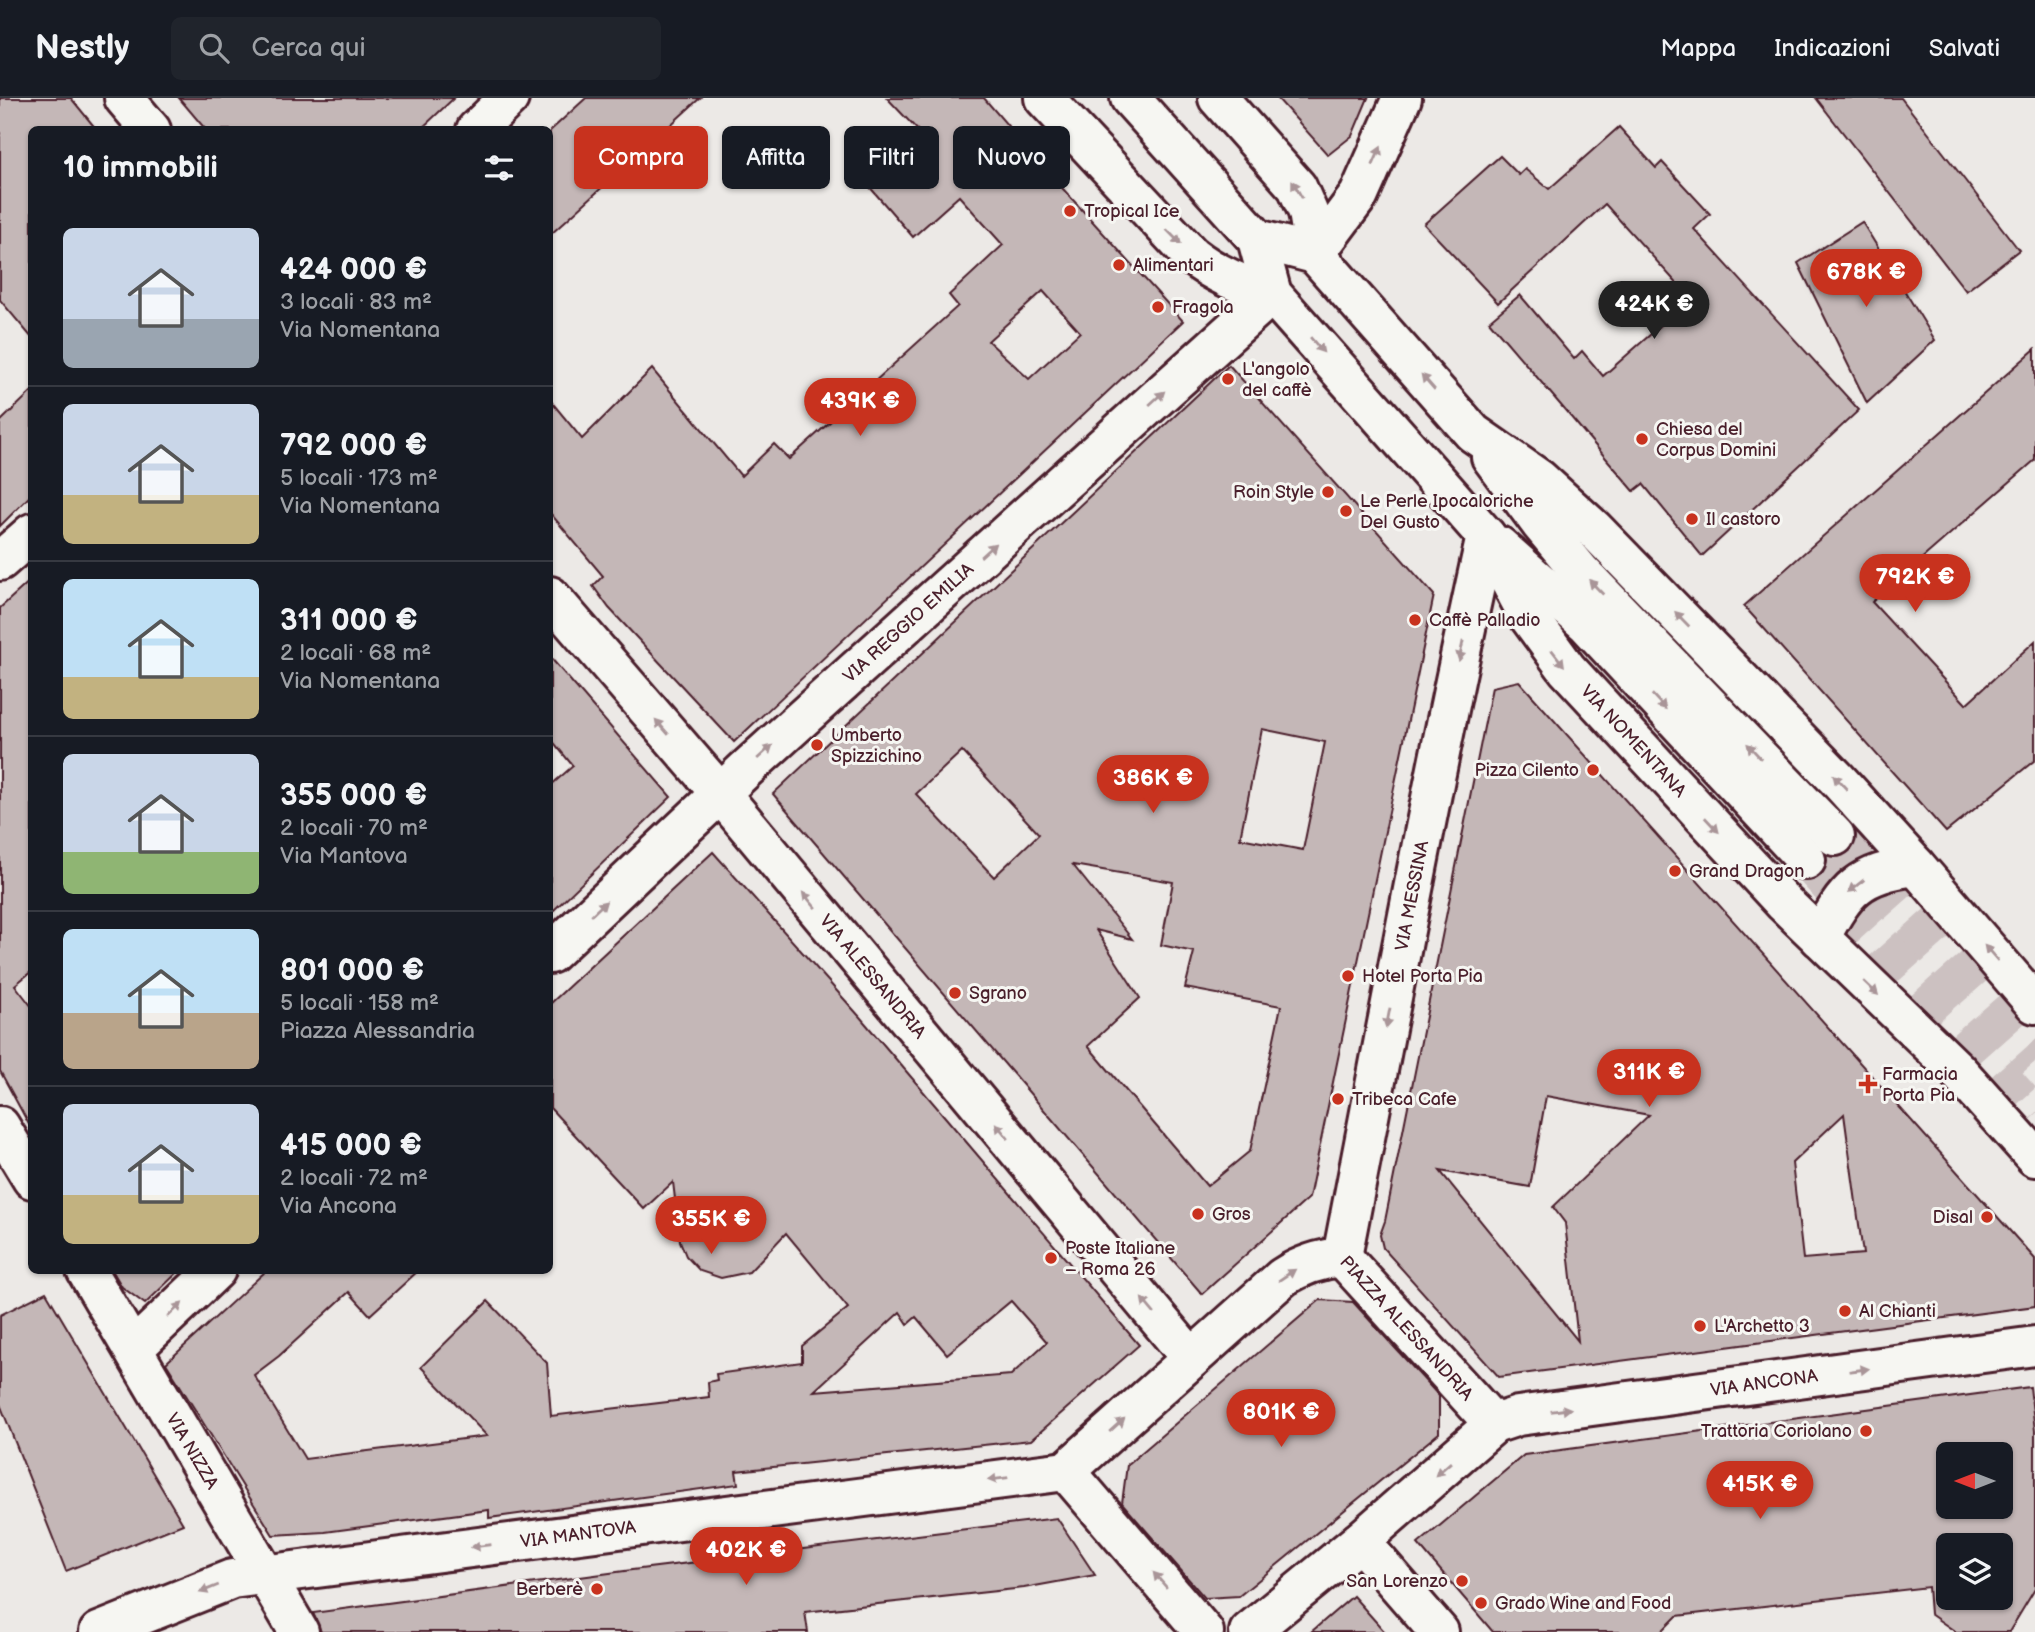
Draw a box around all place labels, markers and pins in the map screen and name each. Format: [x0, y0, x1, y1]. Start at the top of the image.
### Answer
place label: Tropical Ice [1084, 201, 1180, 222]
marker: Tropical Ice [1062, 203, 1078, 219]
pin: 678K € [1809, 250, 1923, 309]
place label: Alimentari [1133, 255, 1214, 276]
marker: Alimentari [1111, 257, 1127, 273]
pin: 424K € [1597, 282, 1711, 341]
place label: Fragola [1172, 297, 1234, 318]
marker: Fragola [1150, 299, 1166, 315]
place label: L'angolo del caffè [1242, 359, 1312, 401]
marker: L'angolo del caffè [1220, 371, 1236, 387]
pin: 439K € [803, 378, 917, 438]
place label: Chiesa del Corpus Domini [1656, 419, 1776, 461]
marker: Chiesa del Corpus Domini [1634, 431, 1650, 447]
place label: Roin Style [1233, 482, 1314, 503]
marker: Roin Style [1320, 484, 1336, 500]
place label: Le Perle Ipocaloriche Del Gusto [1360, 491, 1534, 533]
marker: Le Perle Ipocaloriche Del Gusto [1338, 503, 1354, 519]
place label: Il castoro [1706, 509, 1781, 530]
marker: Il castoro [1684, 511, 1700, 527]
pin: 792K € [1858, 554, 1972, 614]
place label: Caffè Palladio [1429, 610, 1540, 631]
marker: Caffè Palladio [1407, 612, 1423, 628]
place label: Umberto Spizzichino [831, 725, 922, 767]
marker: Umberto Spizzichino [809, 737, 825, 753]
pin: 386K € [1096, 756, 1210, 815]
place label: Pizza Cilento [1474, 760, 1579, 781]
marker: Pizza Cilento [1585, 762, 1601, 778]
place label: Grand Dragon [1689, 861, 1804, 882]
marker: Grand Dragon [1667, 863, 1683, 879]
place label: Hotel Porta Pia [1362, 966, 1483, 987]
marker: Hotel Porta Pia [1340, 968, 1356, 984]
place label: Sgrano [969, 983, 1027, 1004]
marker: Sgrano [947, 985, 963, 1001]
pin: 311K € [1592, 1049, 1706, 1109]
place label: Farmacia Porta Pia [1882, 1064, 1958, 1106]
marker: Farmacia Porta Pia [1860, 1076, 1876, 1092]
place label: Tribeca Cafe [1352, 1089, 1457, 1110]
marker: Tribeca Cafe [1330, 1091, 1346, 1107]
pin: 355K € [654, 1196, 768, 1256]
place label: Gros [1212, 1204, 1251, 1225]
marker: Gros [1190, 1206, 1206, 1222]
place label: Disal [1933, 1207, 1973, 1228]
marker: Disal [1979, 1209, 1995, 1225]
place label: Poste Italiane – Roma 26 [1065, 1238, 1176, 1280]
marker: Poste Italiane – Roma 26 [1043, 1250, 1059, 1266]
place label: Al Chianti [1859, 1301, 1936, 1322]
marker: Al Chianti [1837, 1303, 1853, 1319]
place label: L'Archetto 3 [1714, 1316, 1810, 1337]
marker: L'Archetto 3 [1692, 1318, 1708, 1334]
pin: 801K € [1224, 1390, 1338, 1449]
place label: Trattoria Coriolano [1701, 1421, 1852, 1442]
marker: Trattoria Coriolano [1858, 1423, 1874, 1439]
pin: 415K € [1703, 1462, 1817, 1521]
pin: 402K € [689, 1528, 803, 1587]
place label: San Lorenzo [1346, 1571, 1448, 1592]
marker: San Lorenzo [1454, 1573, 1470, 1589]
place label: Berberè [516, 1579, 583, 1600]
marker: Berberè [589, 1581, 605, 1597]
place label: Grado Wine and Food [1495, 1593, 1671, 1614]
marker: Grado Wine and Food [1473, 1595, 1489, 1611]

